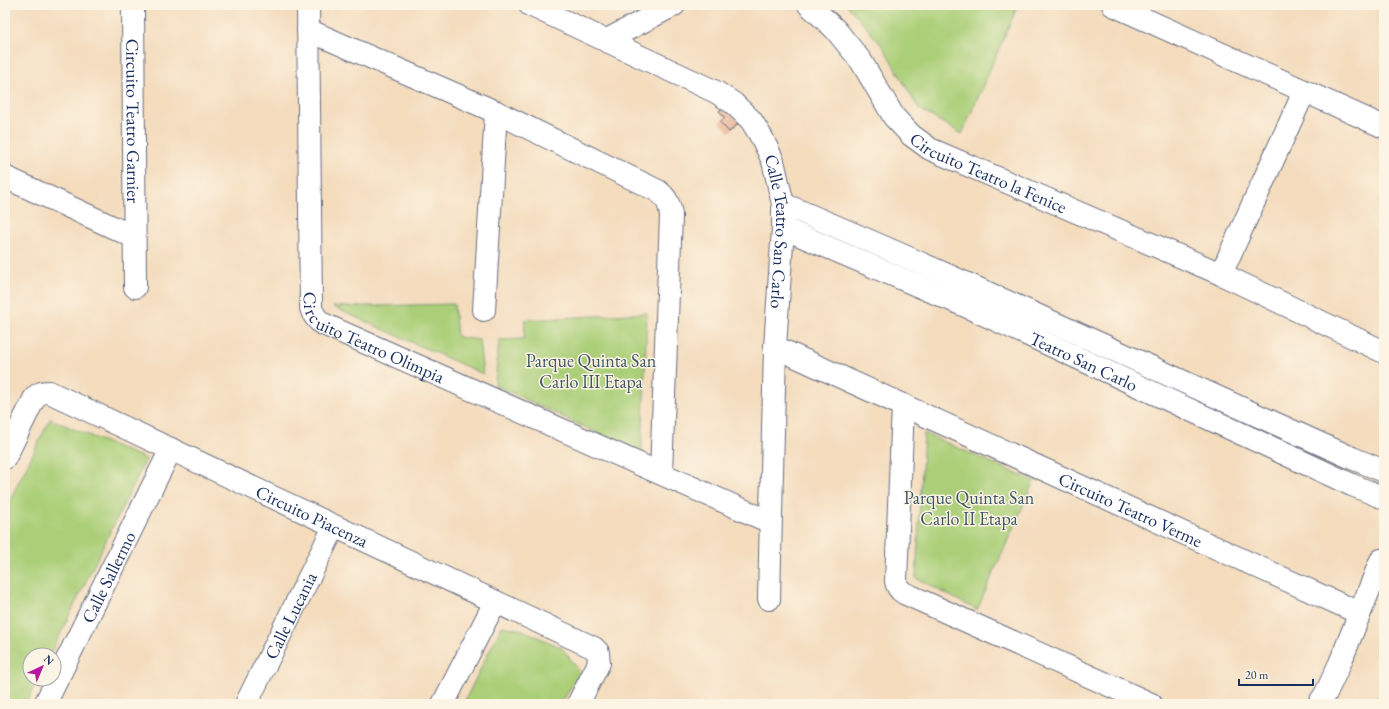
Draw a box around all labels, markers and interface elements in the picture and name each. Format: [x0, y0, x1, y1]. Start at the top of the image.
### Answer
street label: Circuito Teatro Garnier [122, 39, 146, 203]
street label: Circuito Teatro la Fenice [905, 127, 1071, 218]
street label: Calle Teatro San Carlo [760, 150, 795, 309]
street label: Circuito Teatro Olimpia [299, 292, 449, 388]
street label: Teatro San Carlo [1026, 326, 1142, 396]
park label: Parque Quinta San Carlo III Etapa [526, 349, 657, 393]
street label: Circuito Teatro Verme [1055, 466, 1206, 552]
street label: Circuito Piacenza [252, 479, 373, 552]
park label: Parque Quinta San Carlo II Etapa [904, 486, 1035, 530]
street label: Calle Sallermo [76, 527, 140, 626]
street label: Calle Lucania [259, 567, 322, 663]
north arrow [22, 647, 62, 687]
text: N [41, 652, 57, 668]
scale bar [1239, 661, 1313, 687]
text: 20 m [1245, 667, 1269, 683]

